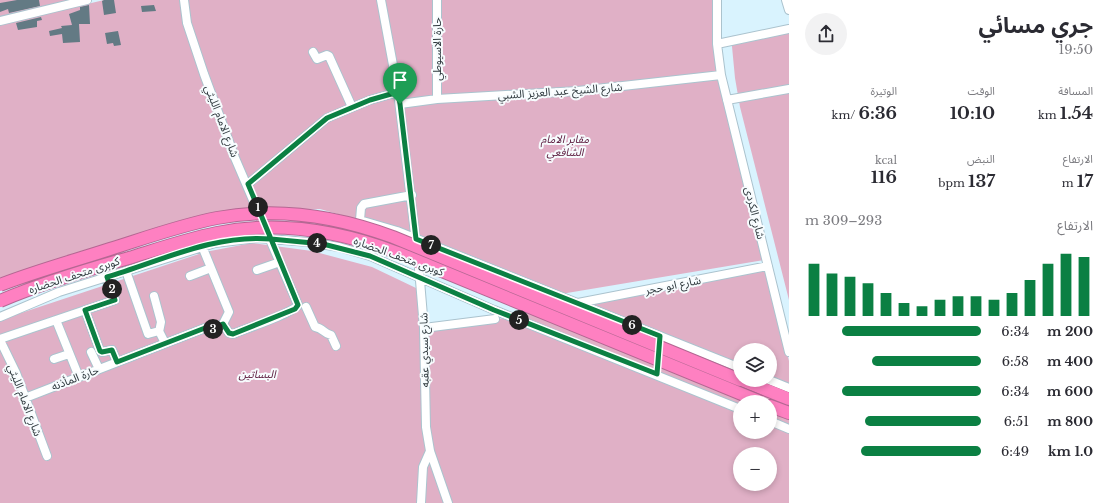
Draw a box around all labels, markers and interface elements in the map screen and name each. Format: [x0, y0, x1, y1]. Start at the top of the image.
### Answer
text: جري مسائي [979, 12, 1093, 39]
button: share [805, 13, 847, 55]
street label: حارة الاسيوطي [430, 17, 447, 81]
text: 19:50 [1058, 41, 1093, 58]
pin [383, 63, 417, 104]
icon: arrive [389, 69, 411, 91]
street label: شارع الشيخ عبد العزيز الشبي [497, 80, 623, 105]
street label: شارع الامام الليثي [199, 83, 242, 160]
text: الوتيرة [871, 84, 897, 98]
text: الوقت [967, 84, 995, 98]
text: المسافة [1058, 84, 1093, 98]
text: 6:36 [858, 103, 897, 124]
text: 10:10 [950, 103, 995, 124]
text: 1.54 [1060, 103, 1093, 124]
text: /km [832, 108, 858, 122]
text: km [1038, 108, 1060, 122]
park label: مقابر الامام الشافعي [540, 132, 589, 162]
text: النبض [967, 152, 995, 166]
text: الارتفاع [1063, 152, 1093, 166]
text: kcal [875, 153, 897, 167]
text: 116 [871, 167, 897, 188]
text: 137 [968, 171, 995, 192]
text: 17 [1077, 171, 1093, 192]
text: bpm [938, 176, 968, 190]
text: m [1062, 176, 1077, 190]
street label: شارع الكردى [741, 185, 768, 241]
pin: 1 [248, 197, 268, 217]
text: 1 [256, 200, 260, 214]
text: 293–309 m [805, 212, 882, 229]
text: الارتفاع [1057, 217, 1093, 234]
pin: 4 [307, 233, 327, 253]
street label: كوبرى متحف الحضاره [352, 233, 446, 279]
pin: 7 [421, 235, 441, 255]
text: 4 [313, 236, 321, 250]
text: 7 [428, 238, 434, 252]
street label: كوبرى متحف الحضاره [27, 254, 122, 296]
street label: شارع ابو حجر [643, 273, 703, 298]
pin: 2 [102, 279, 122, 299]
text: 2 [108, 282, 116, 296]
pin: 5 [509, 310, 529, 330]
street label: شارع سيدي عقبه [416, 312, 434, 388]
text: 5 [516, 313, 522, 327]
pin: 6 [622, 315, 642, 335]
text: 6 [628, 318, 636, 332]
pin: 3 [203, 319, 223, 339]
text: 3 [209, 322, 217, 336]
text: 6:34 [1001, 323, 1029, 340]
text: 200 m [1047, 323, 1093, 340]
map controls [733, 343, 777, 491]
button: layers [733, 343, 777, 387]
text: 6:58 [1002, 353, 1029, 370]
text: 400 m [1047, 353, 1093, 370]
street label: شارع الامام الليثي [2, 362, 45, 439]
street label: حارة المأذنه [49, 362, 101, 393]
park label: البساتين [238, 367, 277, 381]
text: 6:34 [1001, 383, 1029, 400]
text: 600 m [1047, 383, 1093, 400]
button: + [733, 395, 777, 439]
text: 6:51 [1004, 413, 1029, 430]
text: 800 m [1047, 413, 1093, 430]
text: 6:49 [1001, 443, 1029, 460]
text: 1.0 km [1048, 443, 1093, 460]
button: − [733, 447, 777, 491]

